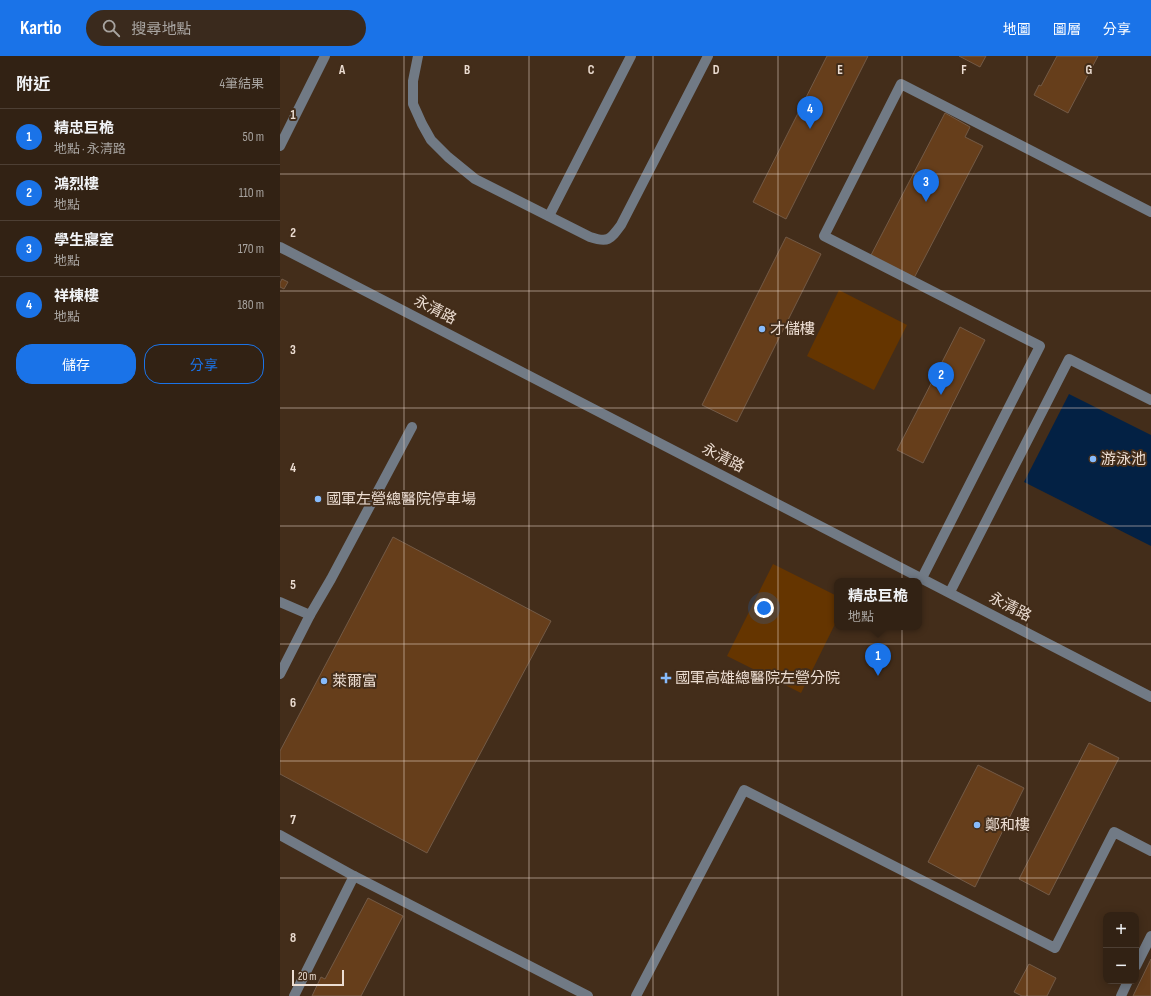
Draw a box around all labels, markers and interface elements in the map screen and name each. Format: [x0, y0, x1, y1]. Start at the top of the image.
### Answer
search box [86, 10, 366, 46]
text: Kartio [20, 17, 62, 40]
icon: search [100, 17, 122, 39]
text: 搜尋地點 [132, 20, 192, 39]
text: 地圖 [1003, 21, 1031, 38]
text: 圖層 [1053, 21, 1081, 38]
text: 分享 [1103, 21, 1131, 38]
text: A [338, 62, 346, 78]
text: B [464, 62, 470, 78]
text: C [588, 62, 595, 78]
text: D [713, 62, 720, 78]
text: E [837, 62, 843, 78]
text: F [961, 62, 967, 78]
text: G [1086, 62, 1093, 78]
text: 附近 [16, 75, 50, 95]
text: 4筆結果 [220, 76, 264, 92]
pin: 4 [797, 96, 823, 129]
text: 1 [290, 107, 296, 123]
text: 精忠巨桅 [54, 119, 114, 138]
text: 1 [26, 129, 32, 145]
text: 50 m [243, 129, 264, 145]
text: 地點 · 永清路 [54, 141, 126, 157]
pin: 3 [913, 169, 939, 202]
text: 鴻烈樓 [54, 175, 99, 194]
text: 2 [26, 185, 32, 201]
text: 110 m [239, 185, 264, 201]
text: 地點 [54, 197, 80, 213]
text: 2 [290, 225, 296, 241]
text: 學生寢室 [54, 231, 114, 250]
text: 3 [26, 241, 32, 257]
text: 170 m [238, 241, 264, 257]
text: 地點 [54, 253, 80, 269]
text: 祥棟樓 [54, 287, 99, 306]
street label: 永清路 [411, 291, 459, 329]
text: 4 [26, 297, 32, 313]
text: 180 m [238, 297, 264, 313]
text: 地點 [54, 309, 80, 325]
place label: 才儲樓 [770, 320, 815, 339]
marker: 才儲樓 [757, 324, 767, 334]
text: 3 [290, 342, 296, 358]
button: 儲存 [16, 344, 136, 384]
button: 分享 [144, 344, 264, 384]
pin: 2 [928, 362, 954, 395]
street label: 永清路 [699, 439, 747, 477]
place label: 游泳池 [1101, 450, 1146, 469]
marker: 游泳池 [1088, 454, 1098, 464]
text: 4 [290, 460, 296, 476]
place label: 國軍左營總醫院停車場 [326, 490, 476, 509]
marker: 國軍左營總醫院停車場 [313, 494, 323, 504]
text: 5 [290, 577, 296, 593]
popup [834, 578, 922, 630]
text: 精忠巨桅 [848, 587, 908, 606]
street label: 永清路 [986, 588, 1034, 626]
your location [754, 598, 774, 618]
text: 地點 [848, 609, 874, 625]
pin: 1 [865, 643, 891, 676]
place label: 國軍高雄總醫院左營分院 [675, 669, 840, 688]
place label: 萊爾富 [332, 672, 377, 691]
marker: 國軍高雄總醫院左營分院 [660, 672, 672, 684]
marker: 萊爾富 [319, 676, 329, 686]
text: 6 [290, 695, 296, 711]
text: 7 [290, 812, 296, 828]
place label: 鄭和樓 [985, 816, 1030, 835]
marker: 鄭和樓 [972, 820, 982, 830]
map controls [1103, 912, 1139, 984]
button: + [1103, 912, 1139, 948]
text: 8 [290, 930, 296, 946]
button: − [1103, 948, 1139, 984]
scale bar [292, 968, 344, 987]
text: 20 m [298, 970, 316, 983]

